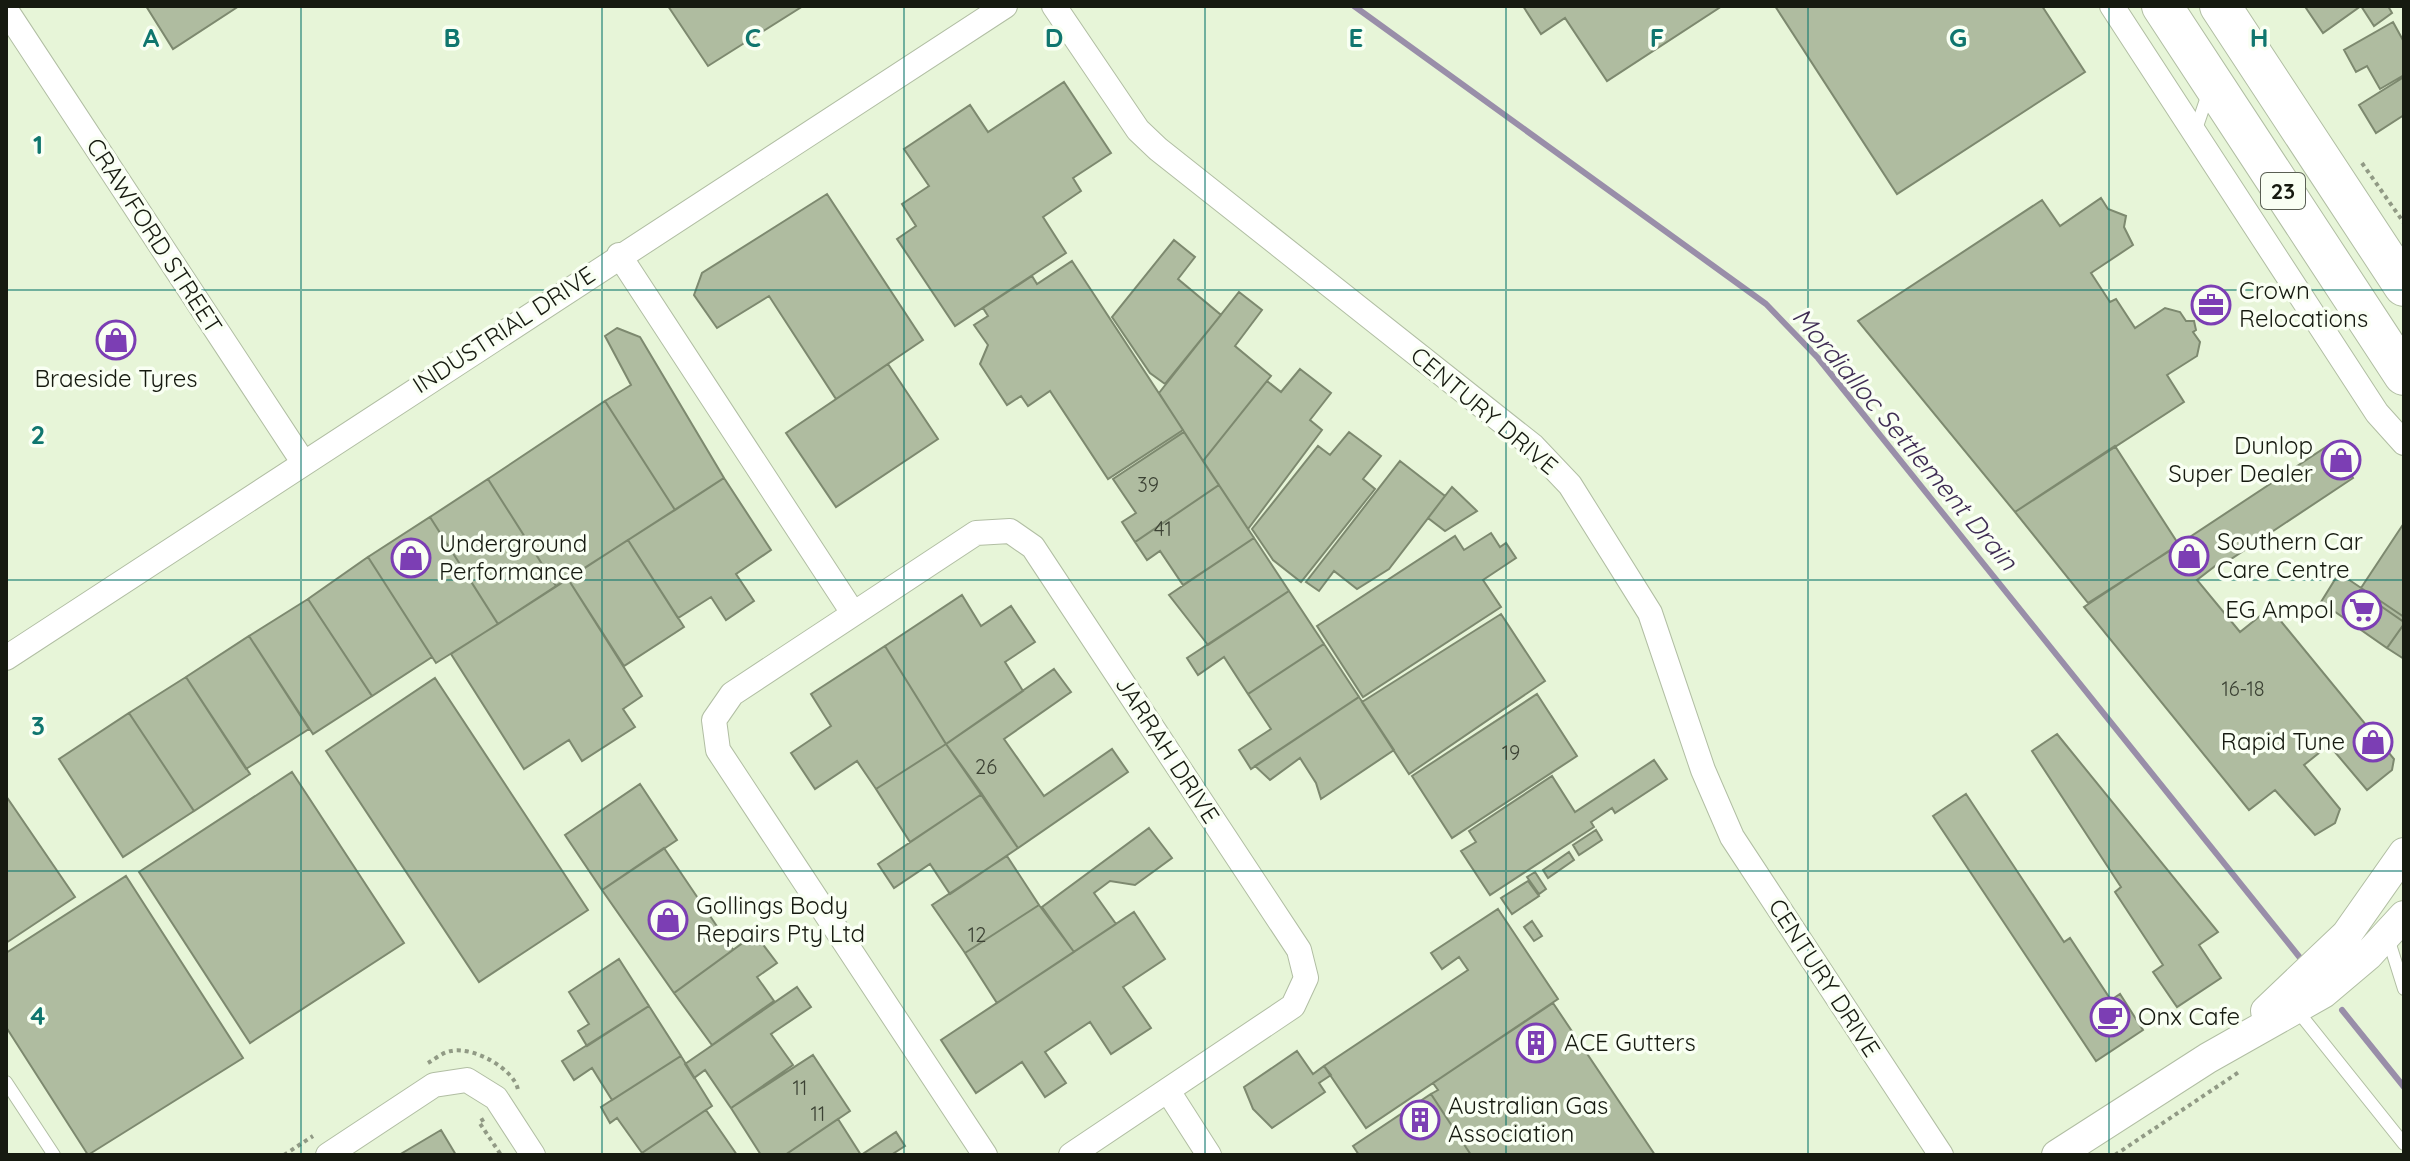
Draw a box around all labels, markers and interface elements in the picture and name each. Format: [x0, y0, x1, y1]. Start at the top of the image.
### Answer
text: A [143, 21, 160, 54]
text: B [443, 21, 461, 54]
text: C [745, 21, 761, 54]
text: D [1045, 21, 1063, 54]
text: E [1349, 21, 1363, 54]
text: F [1650, 21, 1664, 54]
text: G [1949, 21, 1967, 54]
text: H [2250, 21, 2268, 54]
text: 1 [33, 128, 43, 161]
street label: CRAWFORD STREET [80, 132, 229, 339]
road number: 23 [2261, 173, 2305, 209]
street label: INDUSTRIAL DRIVE [407, 259, 600, 399]
place label: Crown Relocations [2239, 275, 2368, 333]
office icon: Crown Relocations [2190, 284, 2232, 326]
water label: Mordialloc Settlement Drain [1786, 300, 2026, 578]
shop icon: Braeside Tyres [95, 319, 137, 361]
street label: CENTURY DRIVE [1405, 340, 1564, 481]
place label: Braeside Tyres [34, 363, 198, 393]
text: 2 [31, 418, 45, 451]
place label: Dunlop Super Dealer [2168, 430, 2313, 488]
shop icon: Dunlop Super Dealer [2320, 439, 2362, 481]
house number: 39 [1137, 472, 1159, 497]
house number: 41 [1154, 516, 1172, 541]
place label: Southern Car Care Centre [2217, 526, 2363, 584]
place label: Underground Performance [439, 528, 587, 586]
shop icon: Southern Car Care Centre [2168, 535, 2210, 577]
shop icon: Underground Performance [390, 537, 432, 579]
supermarket icon: EG Ampol [2341, 589, 2383, 631]
place label: EG Ampol [2225, 594, 2334, 624]
street label: JARRAH DRIVE [1109, 670, 1227, 829]
house number: 16-18 [2221, 676, 2265, 701]
text: 3 [31, 709, 45, 742]
shop icon: Rapid Tune [2352, 721, 2394, 763]
place label: Rapid Tune [2221, 726, 2345, 756]
house number: 19 [1502, 740, 1520, 765]
house number: 26 [975, 754, 997, 779]
place label: Gollings Body Repairs Pty Ltd [696, 890, 865, 948]
street label: CENTURY DRIVE [1762, 893, 1887, 1062]
shop icon: Gollings Body Repairs Pty Ltd [647, 899, 689, 941]
house number: 12 [968, 922, 986, 947]
cafe icon: Onx Cafe [2089, 996, 2131, 1038]
text: 4 [30, 999, 46, 1032]
place label: Onx Cafe [2138, 1001, 2240, 1031]
building icon: ACE Gutters [1515, 1022, 1557, 1064]
place label: ACE Gutters [1564, 1027, 1696, 1057]
house number: 11 [793, 1075, 807, 1100]
place label: Australian Gas Association [1448, 1090, 1608, 1148]
building icon: Australian Gas Association [1399, 1099, 1441, 1141]
house number: 11 [811, 1101, 825, 1126]

